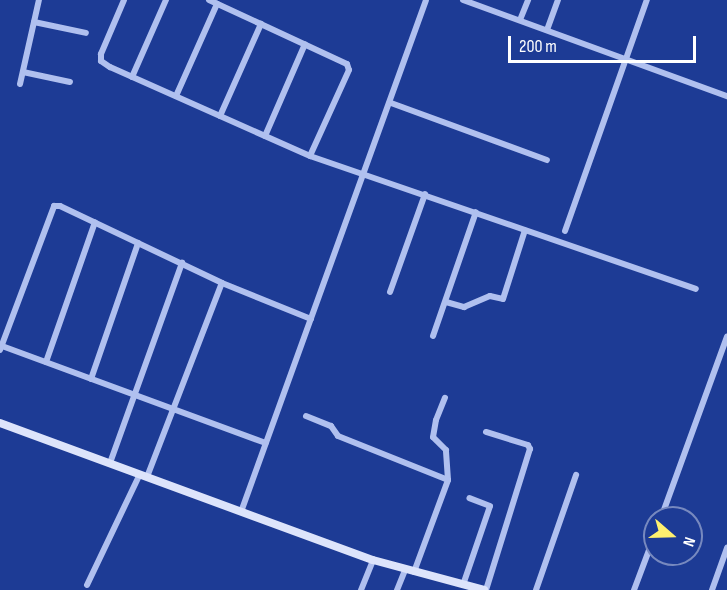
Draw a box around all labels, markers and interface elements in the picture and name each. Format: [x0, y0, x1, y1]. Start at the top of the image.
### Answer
scale bar [511, 24, 698, 62]
text: 200 m [519, 36, 557, 57]
north arrow [643, 506, 703, 566]
text: N [678, 534, 699, 549]

